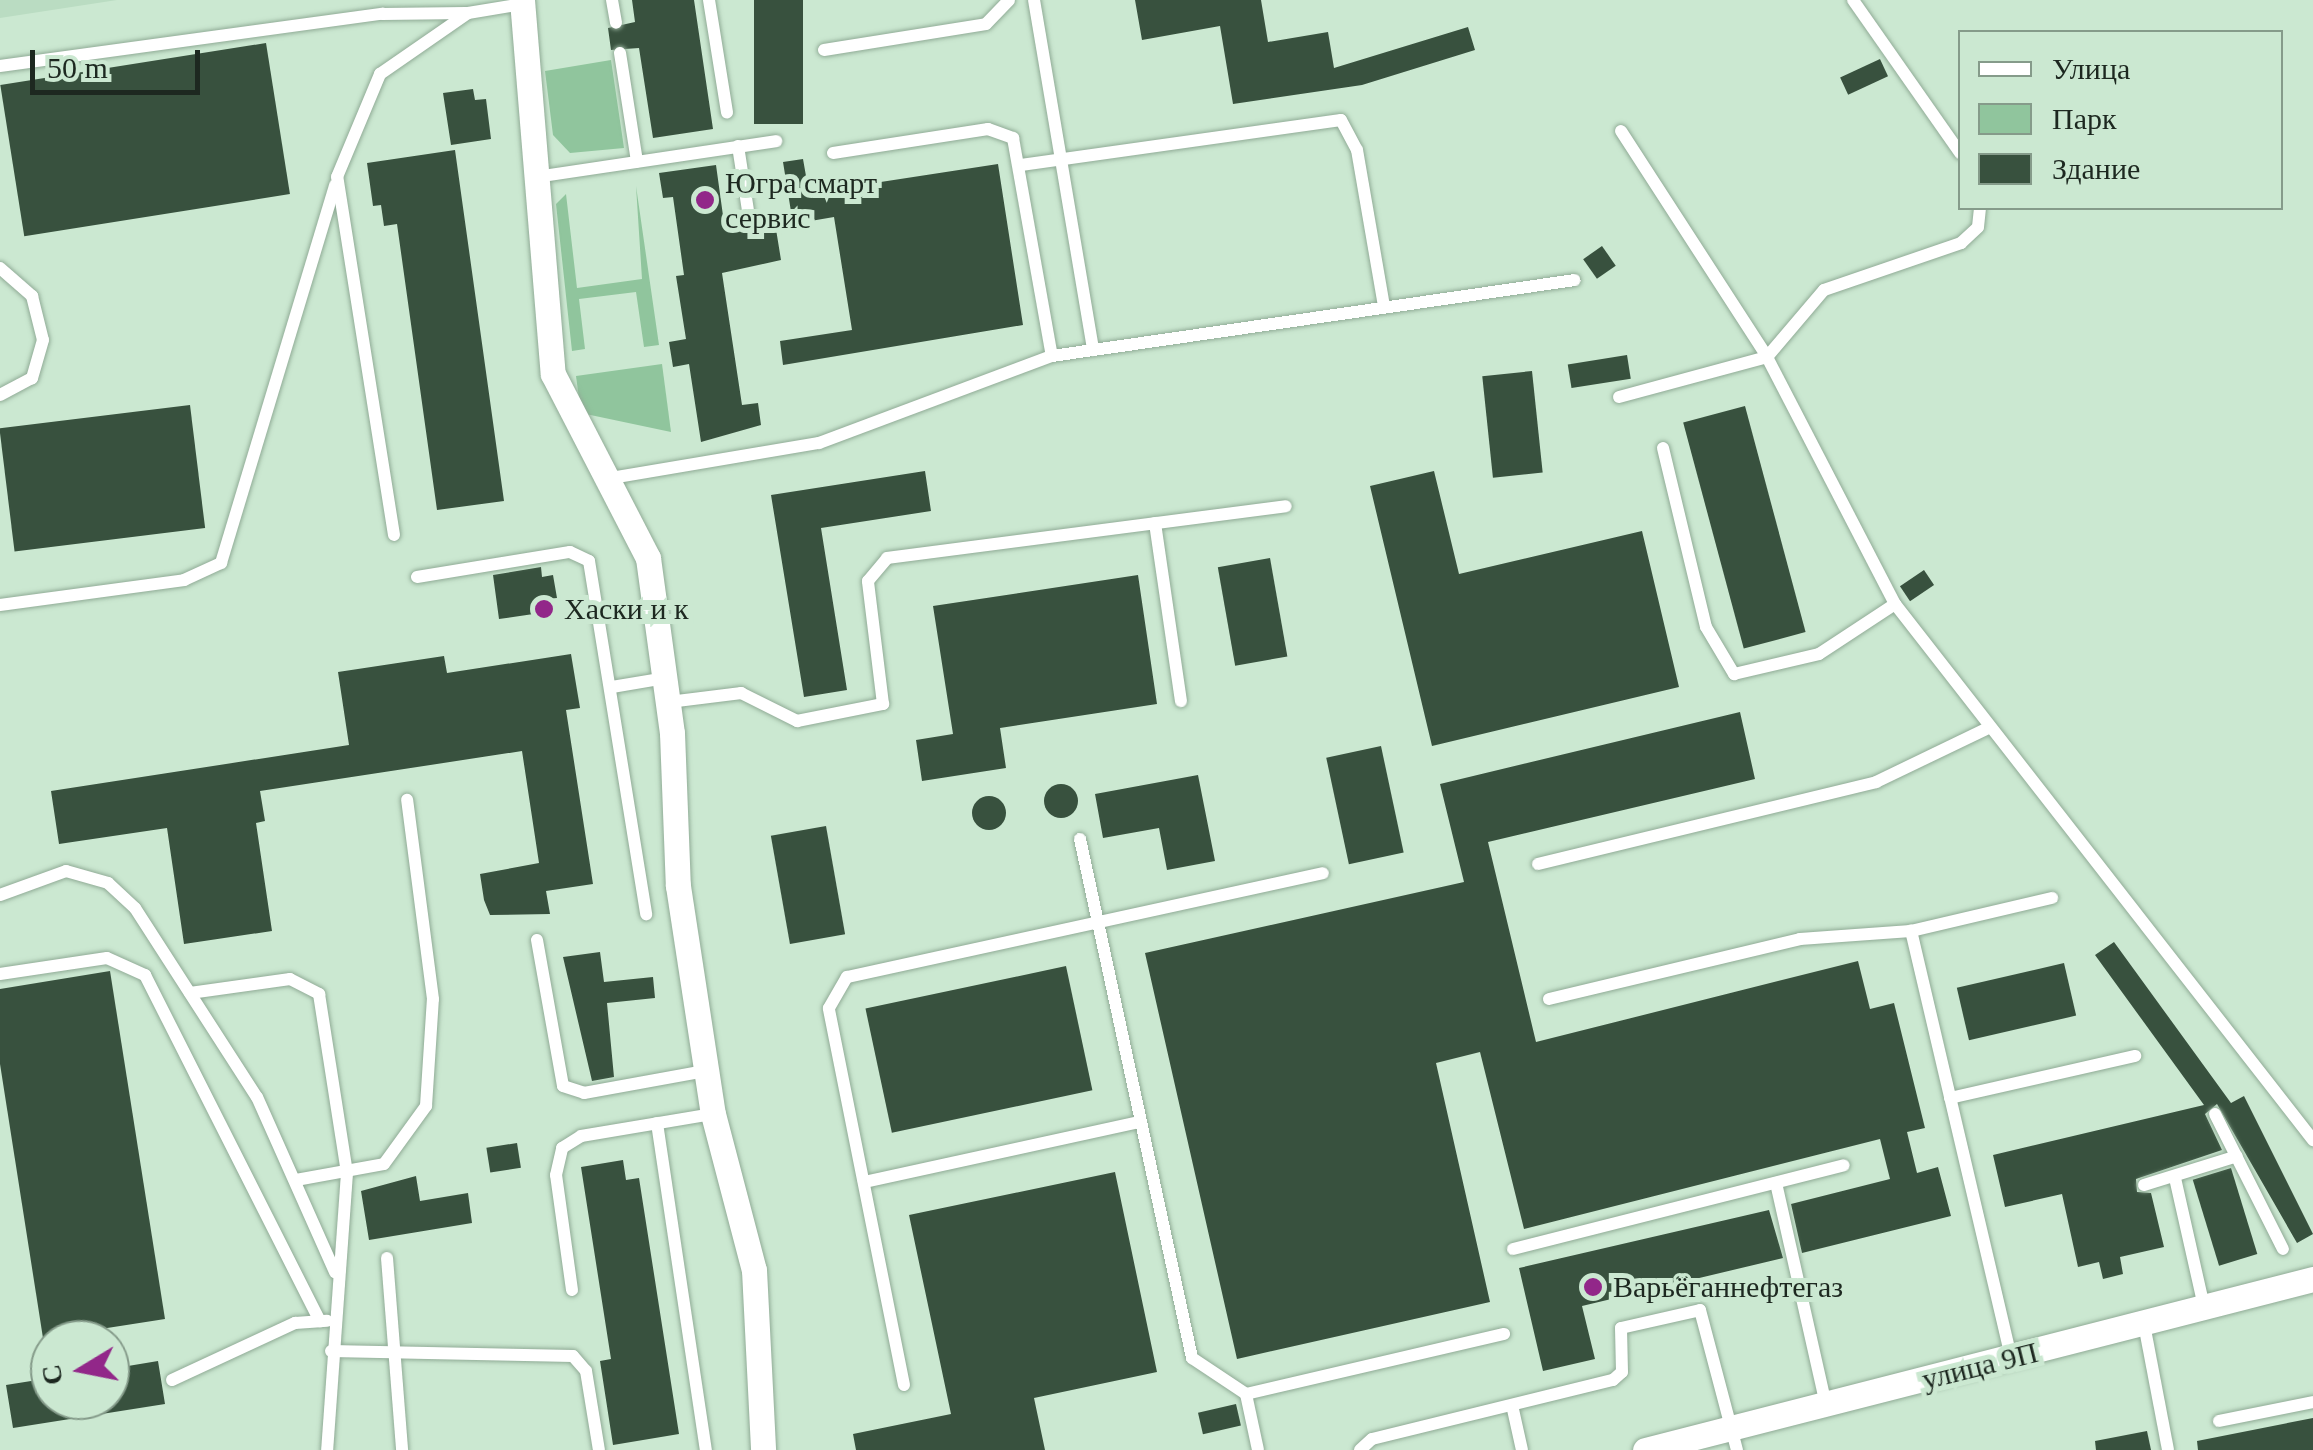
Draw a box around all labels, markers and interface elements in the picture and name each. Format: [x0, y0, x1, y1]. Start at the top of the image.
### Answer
scale bar [35, 30, 205, 92]
legend [1958, 30, 2283, 210]
text: 50 m [47, 51, 108, 84]
text: Улица [2052, 52, 2130, 85]
text: Парк [2052, 102, 2117, 135]
text: Здание [2052, 152, 2140, 185]
place label: Югра смарт сервис [725, 165, 877, 236]
marker: Югра смарт сервис [694, 189, 716, 211]
place label: Хаски и к [564, 591, 689, 627]
marker: Хаски и к [533, 598, 555, 620]
place label: Варьёганнефтегаз [1613, 1269, 1843, 1305]
marker: Варьёганнефтегаз [1582, 1276, 1604, 1298]
north arrow [30, 1320, 130, 1420]
street label: улица 9П [1918, 1334, 2042, 1398]
text: С [35, 1362, 69, 1388]

